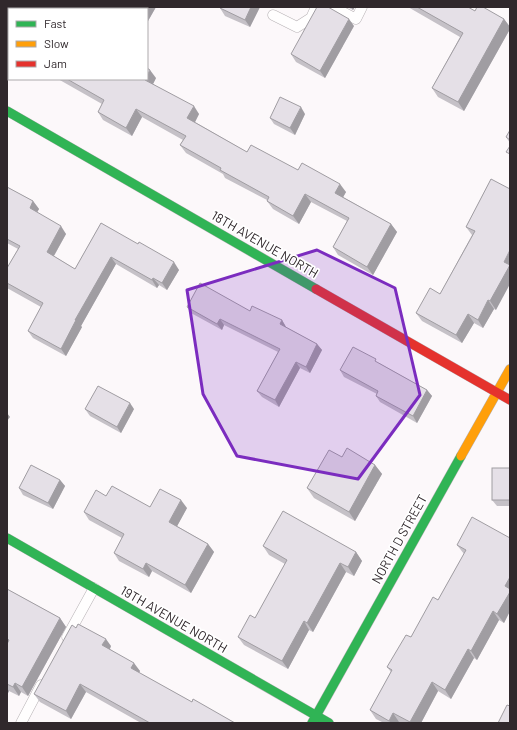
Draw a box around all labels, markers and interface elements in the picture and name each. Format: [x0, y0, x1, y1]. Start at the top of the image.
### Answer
legend [8, 8, 148, 80]
text: Fast [44, 16, 67, 30]
text: Slow [44, 36, 69, 50]
text: Jam [44, 56, 67, 70]
street label: 18TH AVENUE NORTH [209, 207, 321, 281]
street label: NORTH D STREET [368, 491, 430, 587]
street label: 19TH AVENUE NORTH [118, 582, 230, 656]

